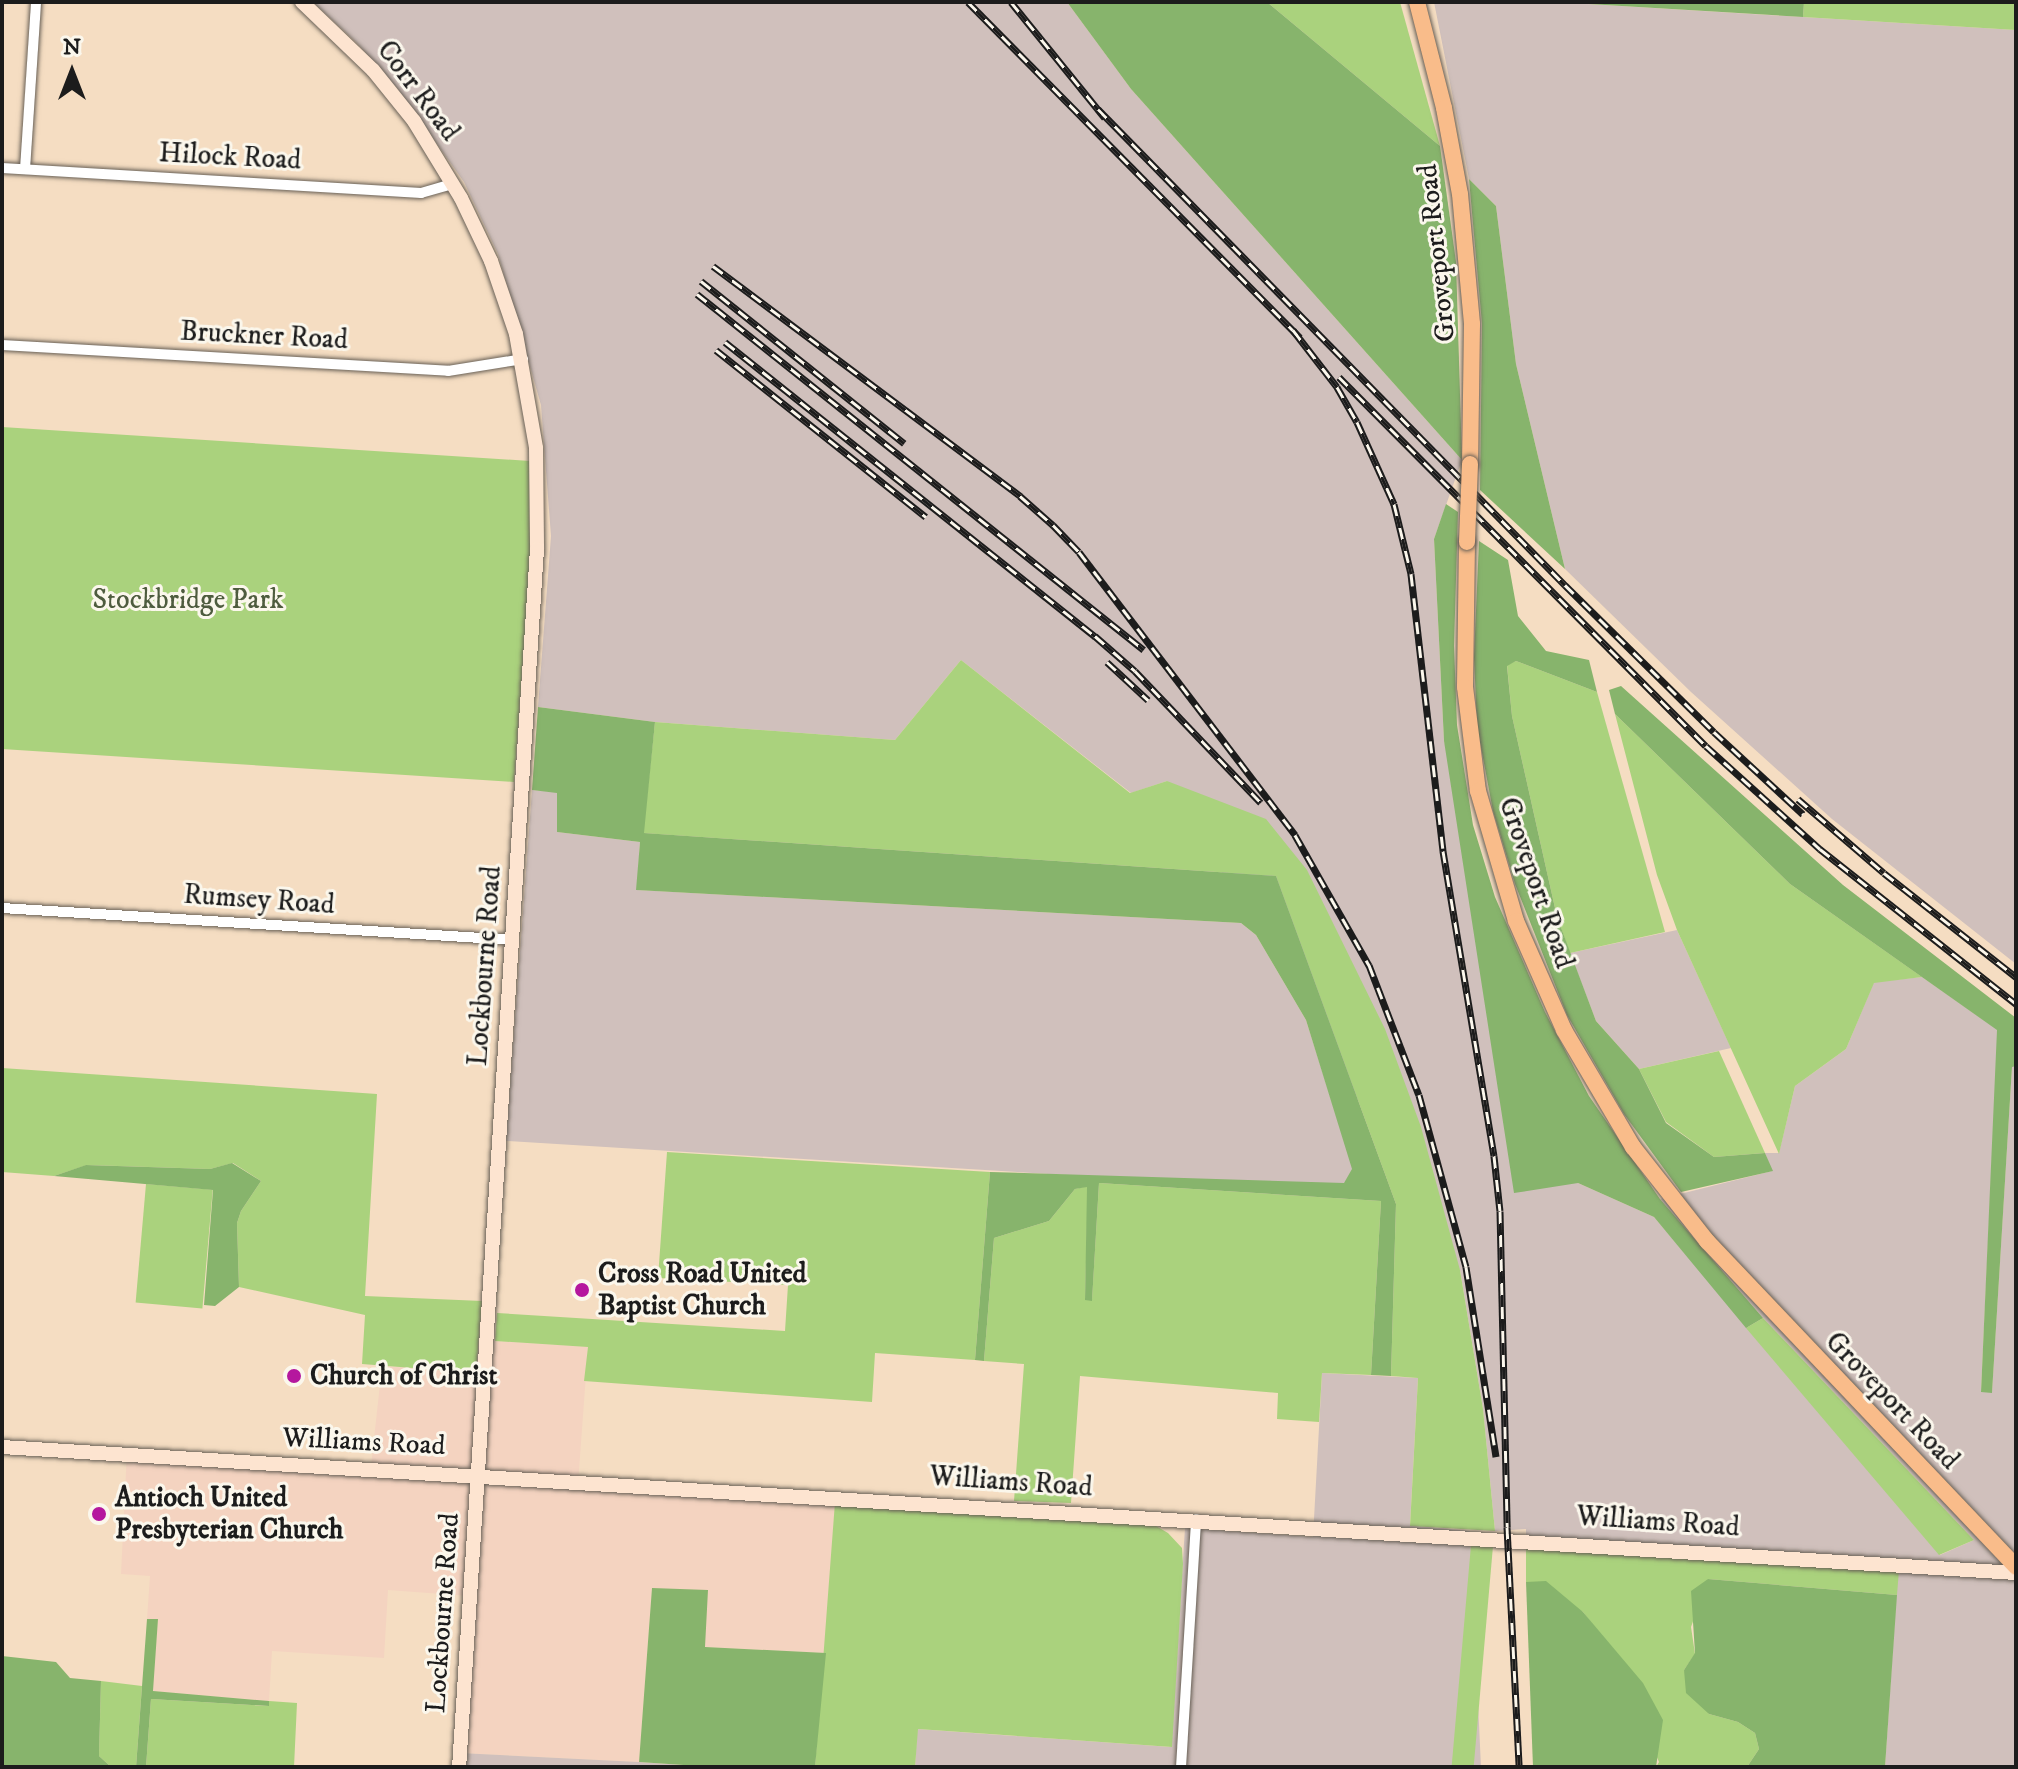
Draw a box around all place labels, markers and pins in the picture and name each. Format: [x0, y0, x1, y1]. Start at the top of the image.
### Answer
place label: Cross Road United Baptist Church [598, 1257, 806, 1323]
marker: Cross Road United Baptist Church [573, 1281, 591, 1299]
place label: Church of Christ [310, 1359, 497, 1393]
marker: Church of Christ [285, 1367, 303, 1385]
place label: Antioch United Presbyterian Church [115, 1481, 343, 1547]
marker: Antioch United Presbyterian Church [90, 1505, 108, 1523]

